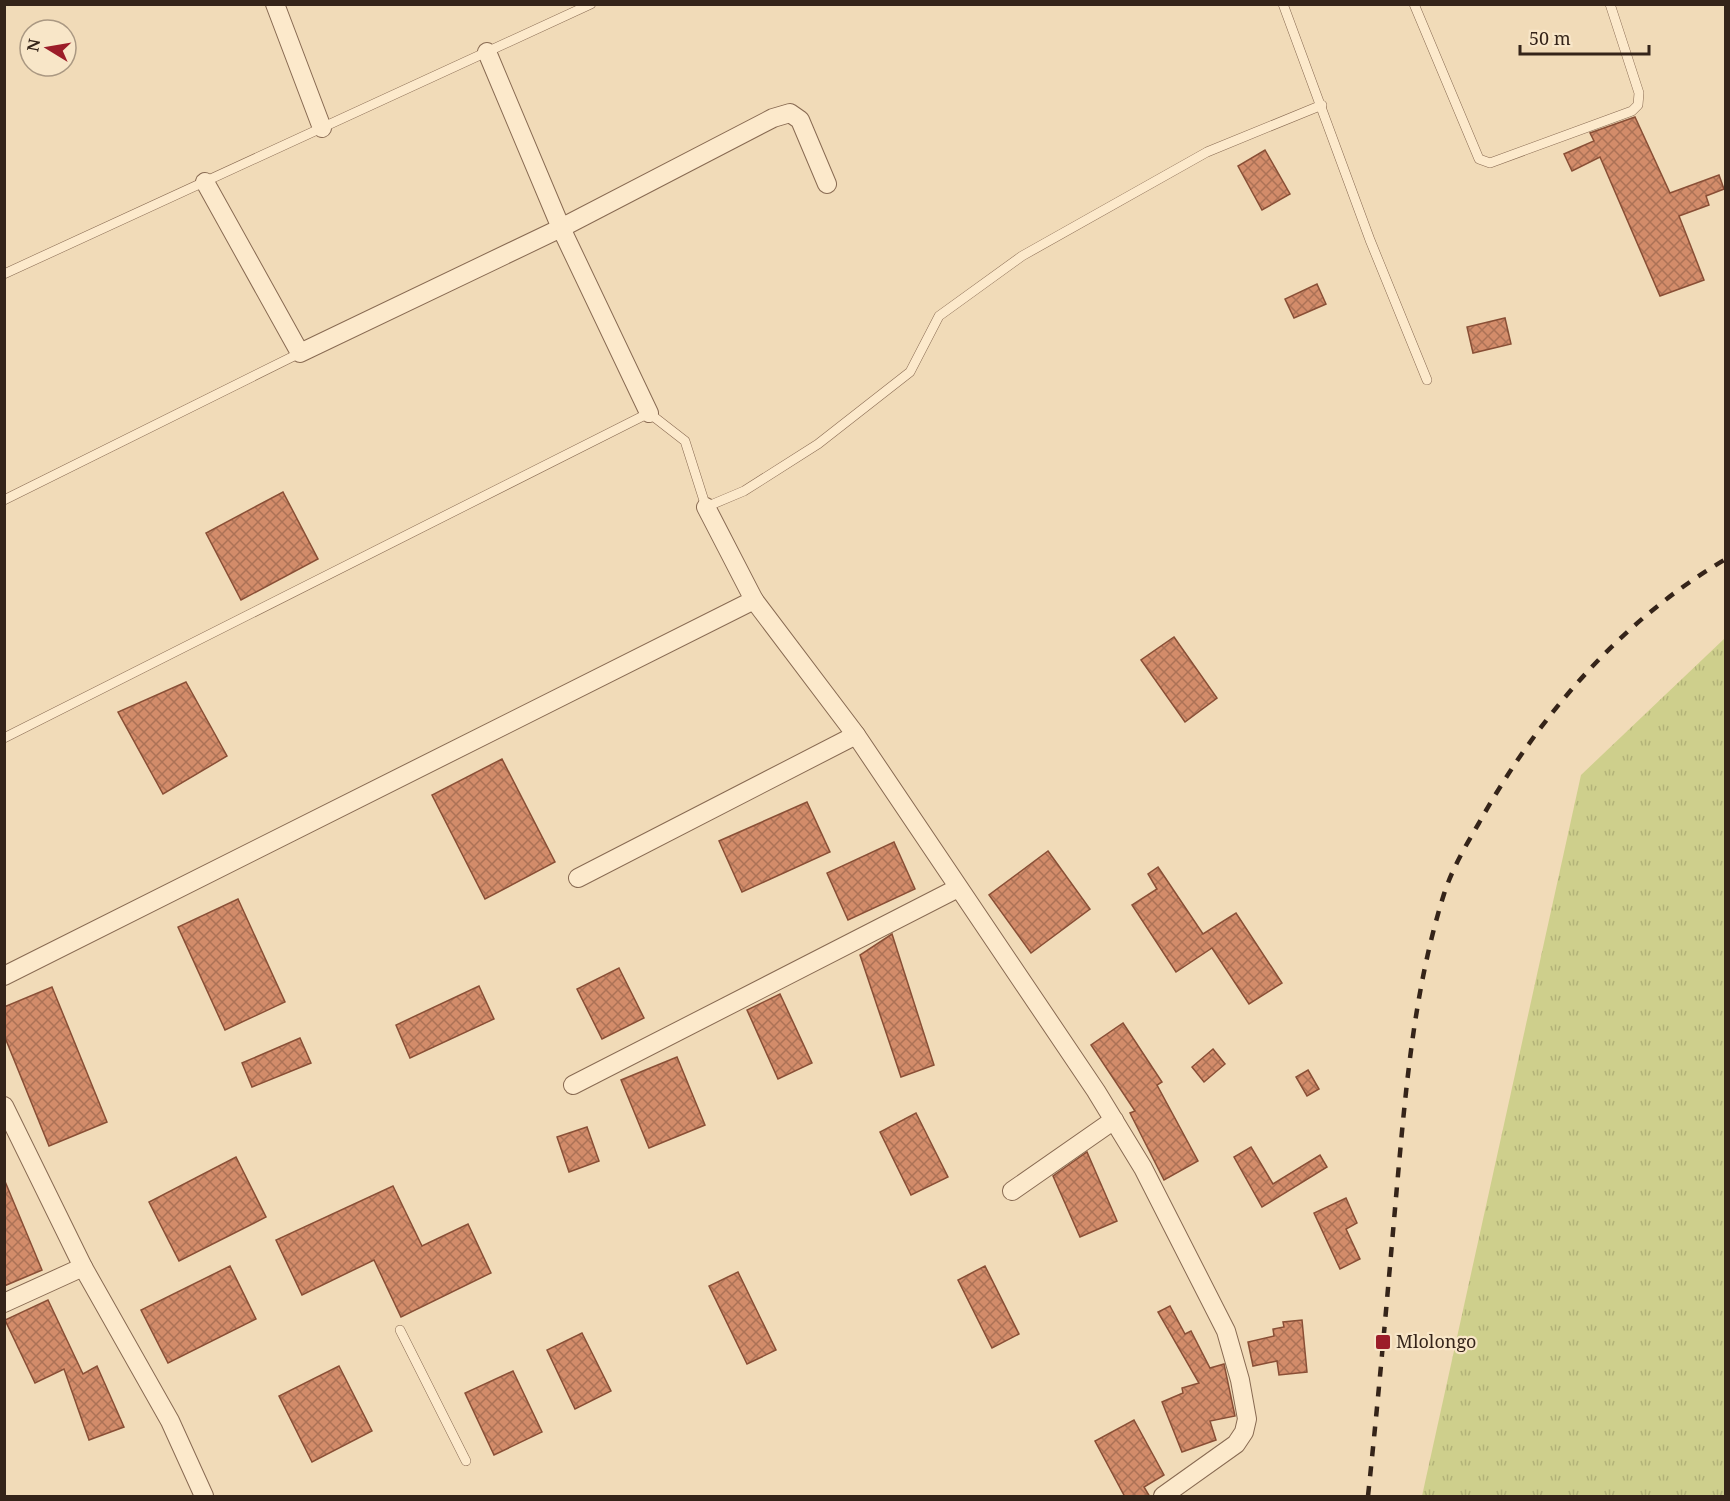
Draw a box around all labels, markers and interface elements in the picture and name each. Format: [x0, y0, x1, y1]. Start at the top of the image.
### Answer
north arrow [18, 18, 78, 78]
scale bar [1520, 18, 1649, 56]
text: 50 m [1529, 26, 1571, 50]
text: N [21, 36, 45, 53]
place label: Mlolongo [1396, 1329, 1477, 1353]
marker: Mlolongo [1374, 1333, 1392, 1351]

